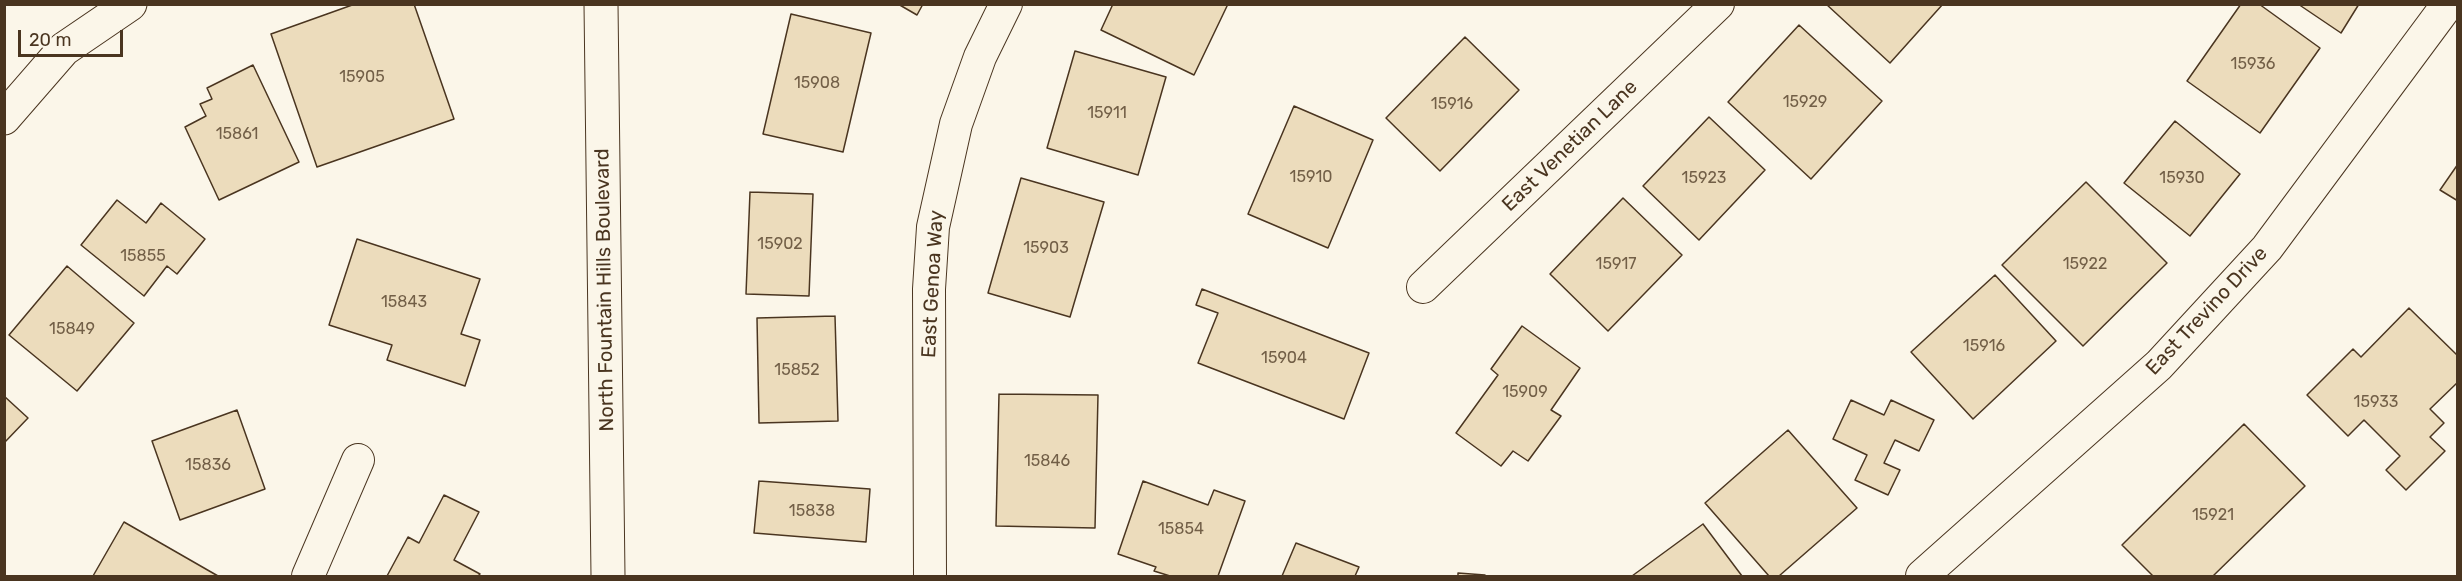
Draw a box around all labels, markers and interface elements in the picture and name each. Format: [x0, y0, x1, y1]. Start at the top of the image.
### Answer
scale bar [21, 18, 126, 56]
text: 20 m [29, 29, 71, 51]
house number: 15936 [2231, 54, 2275, 74]
house number: 15905 [339, 67, 385, 87]
house number: 15908 [794, 73, 840, 93]
street label: East Venetian Lane [1497, 75, 1643, 217]
house number: 15929 [1783, 92, 1827, 112]
house number: 15916 [1431, 94, 1473, 114]
house number: 15911 [1087, 103, 1127, 123]
house number: 15861 [216, 124, 258, 144]
street label: North Fountain Hills Boulevard [591, 148, 619, 432]
house number: 15910 [1290, 167, 1332, 187]
house number: 15923 [1682, 168, 1726, 188]
house number: 15930 [2159, 168, 2205, 188]
street label: East Genoa Way [917, 210, 949, 358]
house number: 15902 [757, 234, 803, 254]
house number: 15903 [1023, 238, 1069, 258]
street label: East Trevino Drive [2141, 242, 2273, 380]
house number: 15855 [120, 246, 166, 266]
house number: 15917 [1596, 254, 1636, 274]
house number: 15922 [2063, 254, 2107, 274]
house number: 15843 [381, 292, 427, 312]
house number: 15849 [49, 319, 95, 339]
house number: 15916 [1963, 336, 2005, 356]
house number: 15904 [1261, 348, 1307, 368]
house number: 15852 [774, 360, 820, 380]
house number: 15909 [1502, 382, 1548, 402]
house number: 15933 [2354, 392, 2398, 412]
house number: 15846 [1024, 451, 1070, 471]
house number: 15836 [185, 455, 231, 475]
house number: 15838 [789, 501, 835, 521]
house number: 15921 [2192, 505, 2234, 525]
house number: 15854 [1158, 519, 1204, 539]

